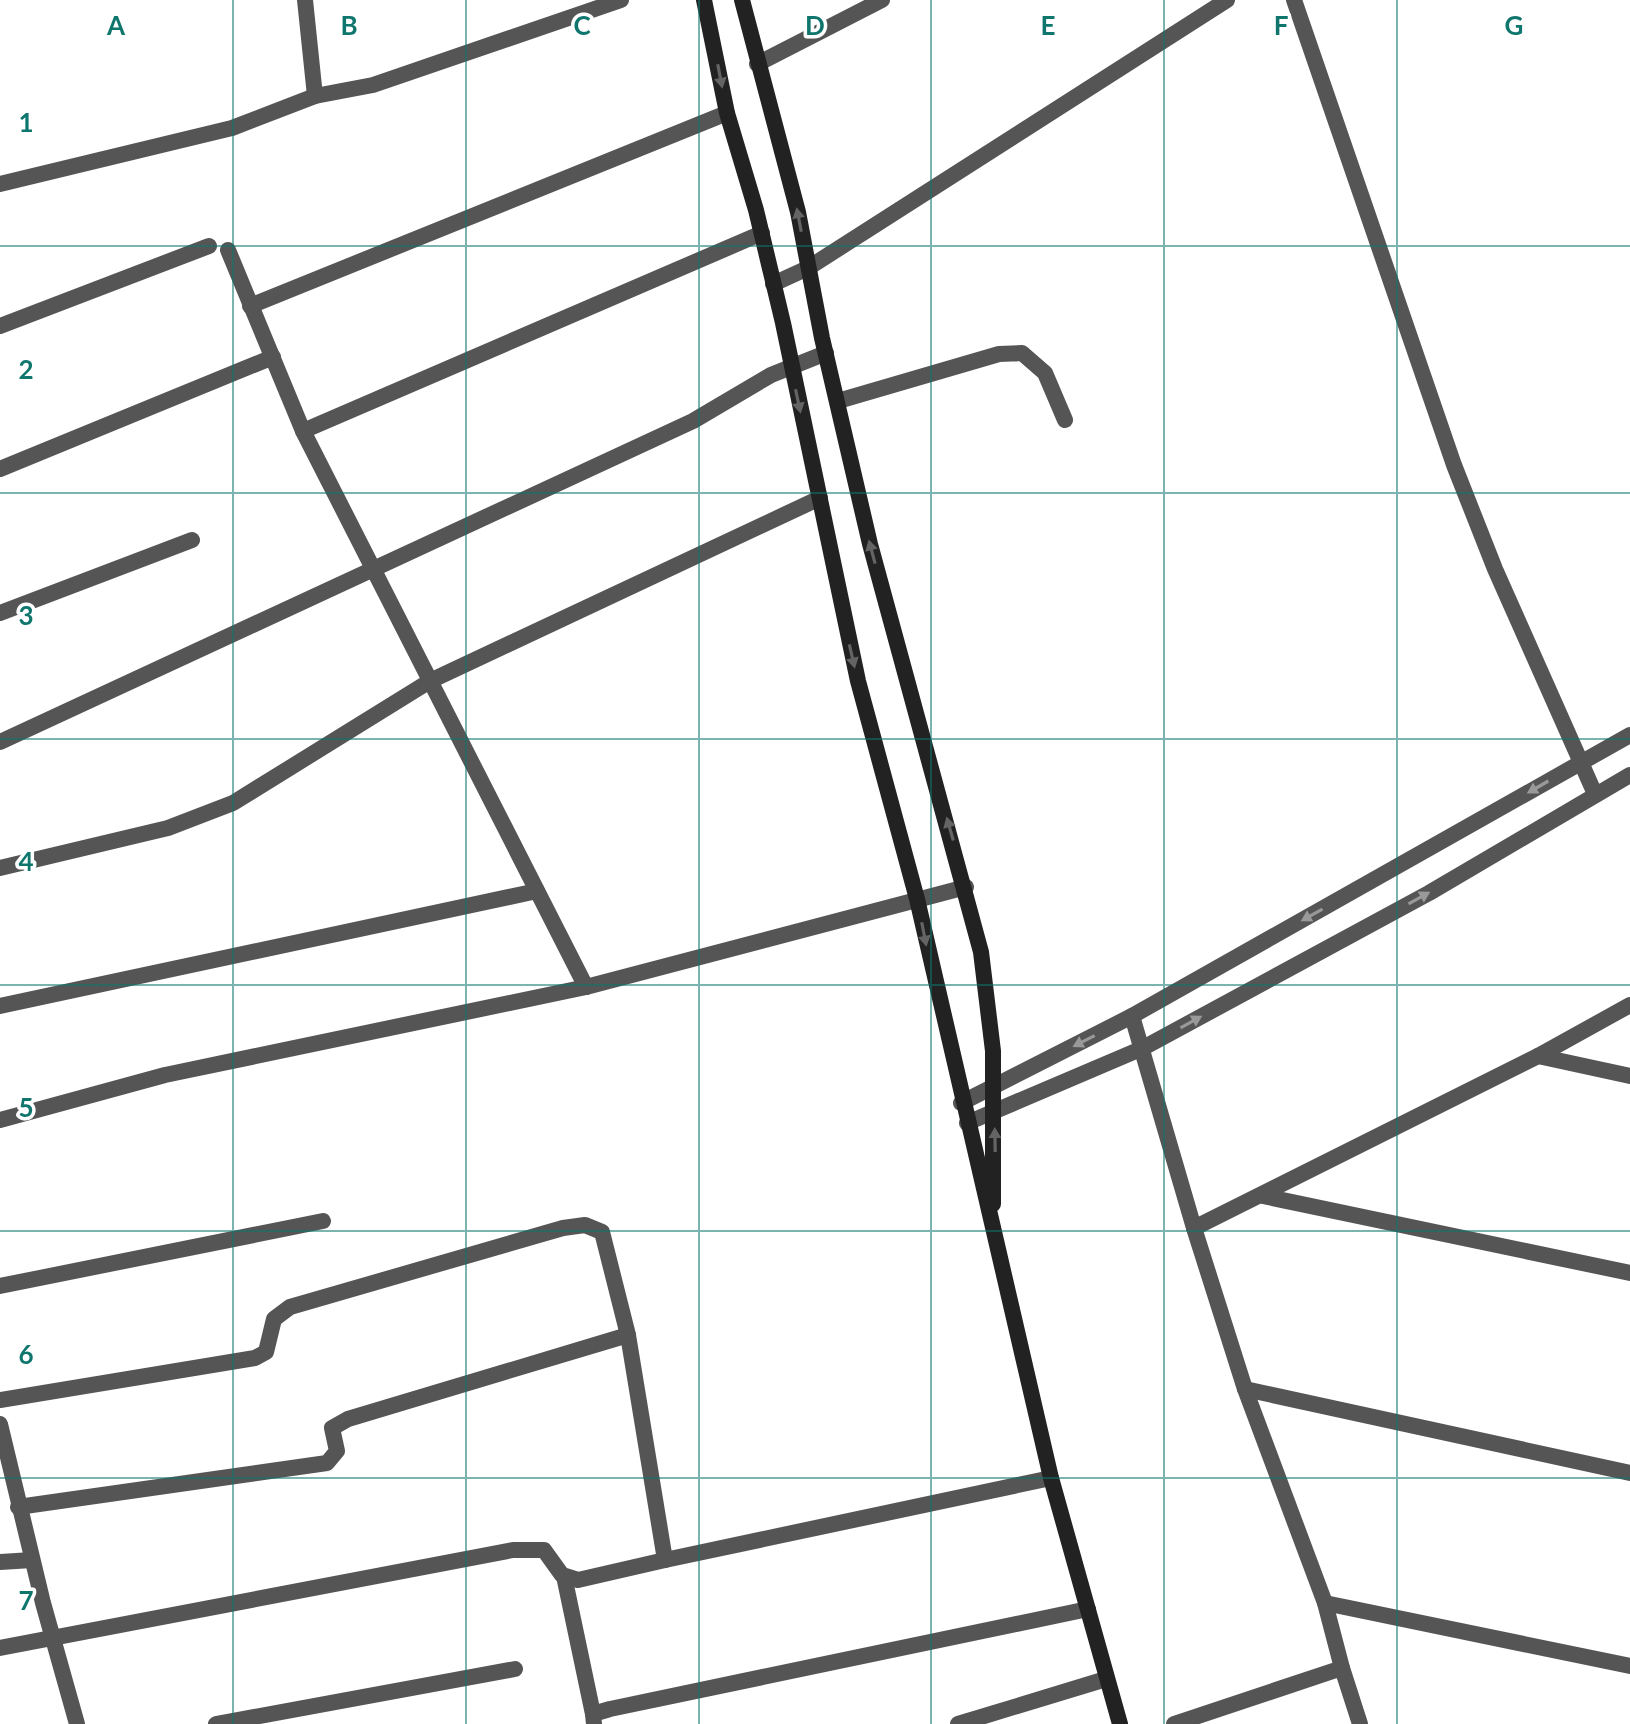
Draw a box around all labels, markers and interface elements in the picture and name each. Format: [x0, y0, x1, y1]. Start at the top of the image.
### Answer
text: A [106, 9, 126, 41]
text: B [340, 9, 358, 41]
text: C [573, 9, 591, 41]
text: D [805, 9, 825, 41]
text: E [1041, 9, 1055, 41]
text: F [1274, 9, 1288, 41]
text: G [1505, 9, 1523, 41]
one-way arrow [714, 64, 727, 89]
text: 1 [18, 106, 34, 138]
one-way arrow [792, 208, 805, 233]
text: 2 [18, 353, 34, 385]
one-way arrow [792, 389, 805, 414]
one-way arrow [865, 539, 878, 563]
text: 3 [18, 599, 34, 631]
one-way arrow [846, 643, 859, 668]
one-way arrow [1526, 780, 1549, 794]
one-way arrow [943, 816, 956, 840]
text: 4 [18, 845, 34, 877]
one-way arrow [1408, 891, 1430, 905]
one-way arrow [1300, 909, 1323, 922]
one-way arrow [919, 922, 931, 947]
one-way arrow [1179, 1016, 1202, 1029]
one-way arrow [1073, 1035, 1096, 1048]
text: 5 [18, 1091, 34, 1123]
one-way arrow [989, 1127, 1001, 1152]
text: 6 [18, 1338, 34, 1370]
text: 7 [18, 1584, 34, 1616]

